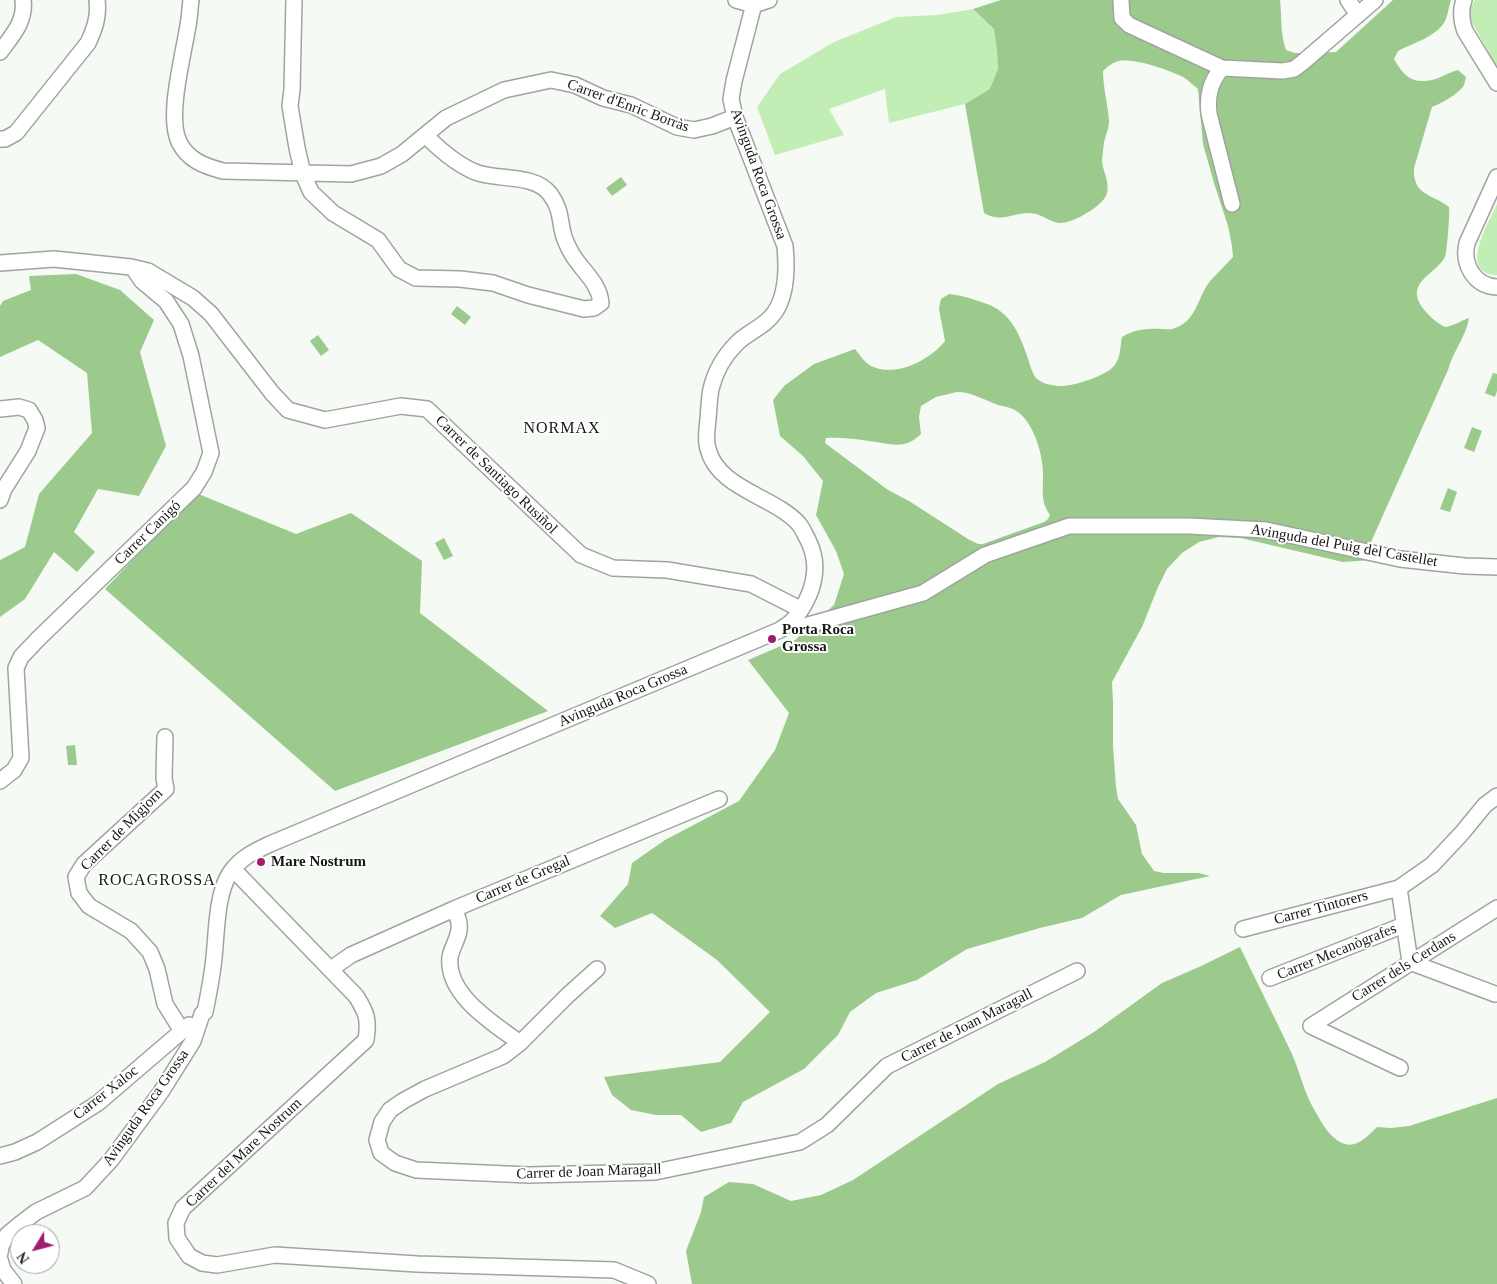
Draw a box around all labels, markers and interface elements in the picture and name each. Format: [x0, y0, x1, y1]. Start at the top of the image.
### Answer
street label: Carrer d'Enric Borràs [565, 76, 691, 136]
street label: Avinguda Roca Grossa [726, 106, 790, 242]
street label: Carrer de Santiago Rusiñol [431, 412, 561, 538]
district label: NORMAX [523, 419, 601, 439]
street label: Carrer Canigó [111, 497, 185, 569]
street label: Avinguda del Puig del Castellet [1249, 521, 1439, 571]
place label: Porta Roca Grossa [782, 621, 854, 656]
marker: Porta Roca Grossa [766, 633, 778, 645]
street label: Avinguda Roca Grossa [556, 661, 690, 731]
street label: Carrer de Migjorn [77, 785, 167, 875]
street label: Carrer de Gregal [473, 852, 573, 908]
place label: Mare Nostrum [271, 853, 366, 871]
marker: Mare Nostrum [255, 856, 267, 868]
district label: ROCAGROSSA [97, 871, 217, 891]
street label: Carrer Tintorers [1272, 887, 1370, 929]
street label: Carrer Mecanògrafes [1275, 920, 1399, 984]
street label: Carrer dels Cerdans [1349, 928, 1459, 1006]
street label: Carrer de Joan Maragall [898, 985, 1036, 1067]
street label: Avinguda Roca Grossa [99, 1046, 193, 1170]
street label: Carrer Xaloc [70, 1062, 142, 1124]
street label: Carrer del Mare Nostrum [182, 1095, 306, 1211]
street label: Carrer de Joan Maragall [516, 1160, 662, 1184]
north arrow [10, 1224, 60, 1274]
text: N [14, 1249, 32, 1266]

